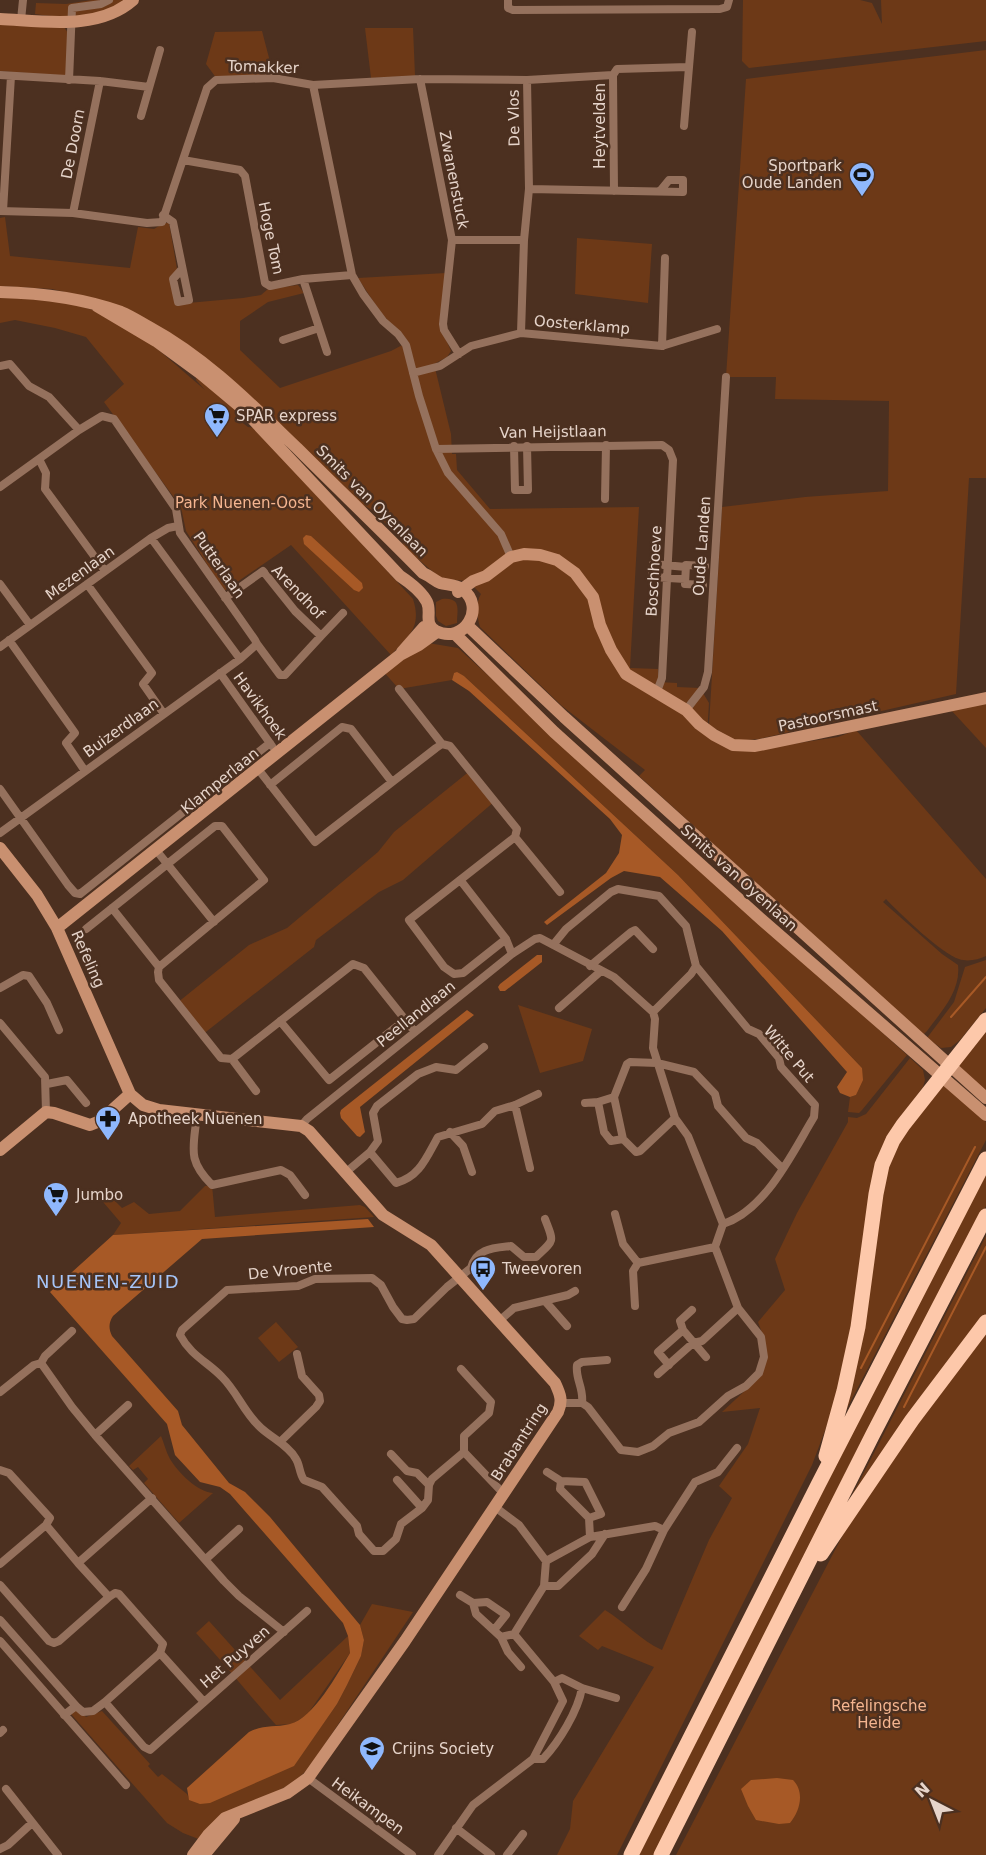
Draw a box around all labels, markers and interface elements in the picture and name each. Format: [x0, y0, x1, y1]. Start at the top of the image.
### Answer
street label: Tomakker [226, 57, 300, 77]
street label: Heytvelden [591, 83, 609, 169]
street label: De Vlos [505, 89, 523, 147]
street label: De Doorn [57, 107, 89, 181]
street label: Zwanenstuck [436, 129, 472, 231]
place label: Sportpark Oude Landen [742, 157, 842, 192]
sports icon: Sportpark Oude Landen [847, 160, 877, 198]
street label: Hoge Tom [254, 200, 288, 276]
street label: Oosterklamp [533, 312, 631, 338]
supermarket icon: SPAR express [202, 401, 232, 439]
place label: SPAR express [236, 407, 337, 425]
street label: Van Heijstlaan [499, 422, 607, 442]
street label: Smits van Oyenlaan [312, 441, 432, 561]
park label: Park Nuenen-Oost [175, 494, 311, 512]
street label: Oude Landen [690, 495, 714, 597]
street label: Boschhoeve [643, 525, 665, 617]
street label: Putterlaan [189, 528, 249, 602]
street label: Mezenlaan [42, 542, 118, 604]
street label: Arendhof [268, 561, 329, 623]
street label: Havikhoek [230, 669, 291, 743]
street label: Buizerdlaan [80, 695, 162, 761]
street label: Pastoorsmast [777, 697, 879, 735]
street label: Klamperlaan [178, 744, 262, 818]
street label: Smits van Oyenlaan [677, 821, 801, 935]
street label: Refeling [67, 928, 109, 990]
street label: Peellandlaan [373, 977, 459, 1051]
street label: Witte Put [760, 1022, 818, 1086]
pharmacy icon: Apotheek Nuenen [93, 1104, 123, 1142]
place label: Apotheek Nuenen [128, 1110, 262, 1128]
supermarket icon: Jumbo [41, 1180, 71, 1218]
place label: Jumbo [75, 1186, 123, 1204]
bus stop icon: Tweevoren [468, 1254, 498, 1292]
street label: De Vroente [247, 1257, 333, 1283]
place label: Tweevoren [501, 1260, 582, 1278]
district label: NUENEN-ZUID [36, 1271, 180, 1292]
street label: Brabantring [487, 1400, 551, 1484]
street label: Het Puyven [197, 1622, 273, 1692]
park label: Refelingsche Heide [831, 1697, 927, 1732]
school or university icon: Crijns Society [357, 1734, 387, 1772]
place label: Crijns Society [392, 1740, 494, 1758]
north arrow [902, 1771, 962, 1831]
street label: Heikampen [328, 1774, 408, 1838]
text: N [911, 1779, 934, 1802]

